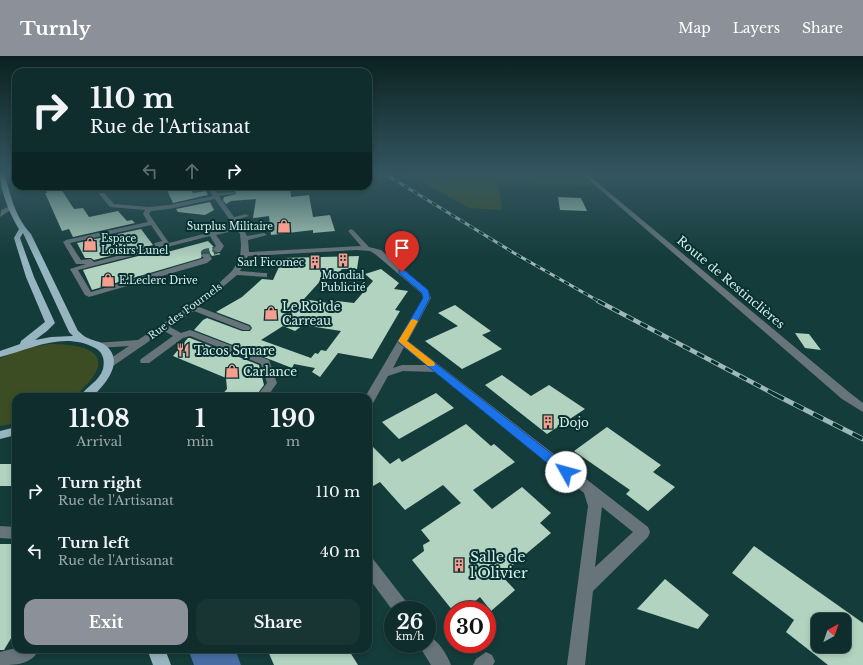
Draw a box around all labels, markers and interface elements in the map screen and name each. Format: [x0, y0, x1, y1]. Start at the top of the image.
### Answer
text: Turnly [20, 17, 91, 40]
text: Map [678, 19, 711, 37]
text: Layers [733, 19, 780, 37]
text: Share [802, 19, 843, 37]
text: 110 m [90, 81, 174, 116]
icon: right [24, 84, 76, 136]
text: Rue de l'Artisanat [90, 116, 251, 138]
icon: left [139, 160, 161, 182]
icon: ahead [181, 160, 203, 182]
icon: right [223, 160, 245, 182]
shop icon: Surplus Militaire [276, 218, 292, 234]
place label: Surplus Militaire [187, 220, 273, 233]
pin [385, 231, 419, 272]
place label: Espace Loisirs Lunel [101, 232, 168, 257]
street label: Route de Restinclières [674, 232, 788, 332]
shop icon: Espace Loisirs Lunel [82, 236, 98, 252]
icon: arrive [391, 237, 413, 259]
building icon: Mondial Publicité [335, 252, 351, 268]
building icon: Sarl Ficomec [307, 254, 323, 270]
place label: Sarl Ficomec [237, 256, 305, 269]
place label: Mondial Publicité [320, 269, 366, 294]
shop icon: E.Leclerc Drive [100, 272, 116, 288]
place label: E.Leclerc Drive [119, 274, 198, 287]
street label: Rue des Fournels [146, 280, 225, 342]
place label: Le Roi de Carreau [282, 299, 341, 328]
shop icon: Le Roi de Carreau [263, 305, 279, 321]
restaurant icon: Tacos Square [175, 342, 191, 358]
place label: Tacos Square [194, 343, 275, 358]
shop icon: Carlance [224, 363, 240, 379]
place label: Carlance [243, 364, 297, 379]
text: 11:08 [69, 404, 130, 433]
text: 1 [195, 404, 205, 433]
text: 190 [271, 404, 315, 433]
building icon: Dojo [540, 414, 556, 430]
place label: Dojo [559, 415, 589, 430]
text: Arrival [76, 433, 122, 450]
text: min [186, 433, 214, 450]
text: m [286, 433, 300, 450]
position arrow [545, 451, 587, 493]
text: Turn right [58, 473, 141, 492]
icon: right [24, 480, 46, 502]
text: 110 m [316, 482, 360, 501]
text: Rue de l'Artisanat [58, 492, 174, 509]
text: Turn left [58, 533, 129, 552]
icon: left [24, 540, 46, 562]
text: 40 m [320, 542, 360, 561]
place label: Salle de l'Olivier [470, 548, 528, 582]
text: Rue de l'Artisanat [58, 552, 174, 569]
building icon: Salle de l'Olivier [451, 557, 467, 573]
button: Exit [24, 599, 188, 645]
button: Share [196, 599, 360, 645]
speed limit sign: 30 [444, 601, 496, 653]
text: 26 [397, 610, 423, 634]
north arrow [811, 613, 851, 653]
map controls [811, 613, 851, 653]
text: km/h [396, 630, 424, 643]

